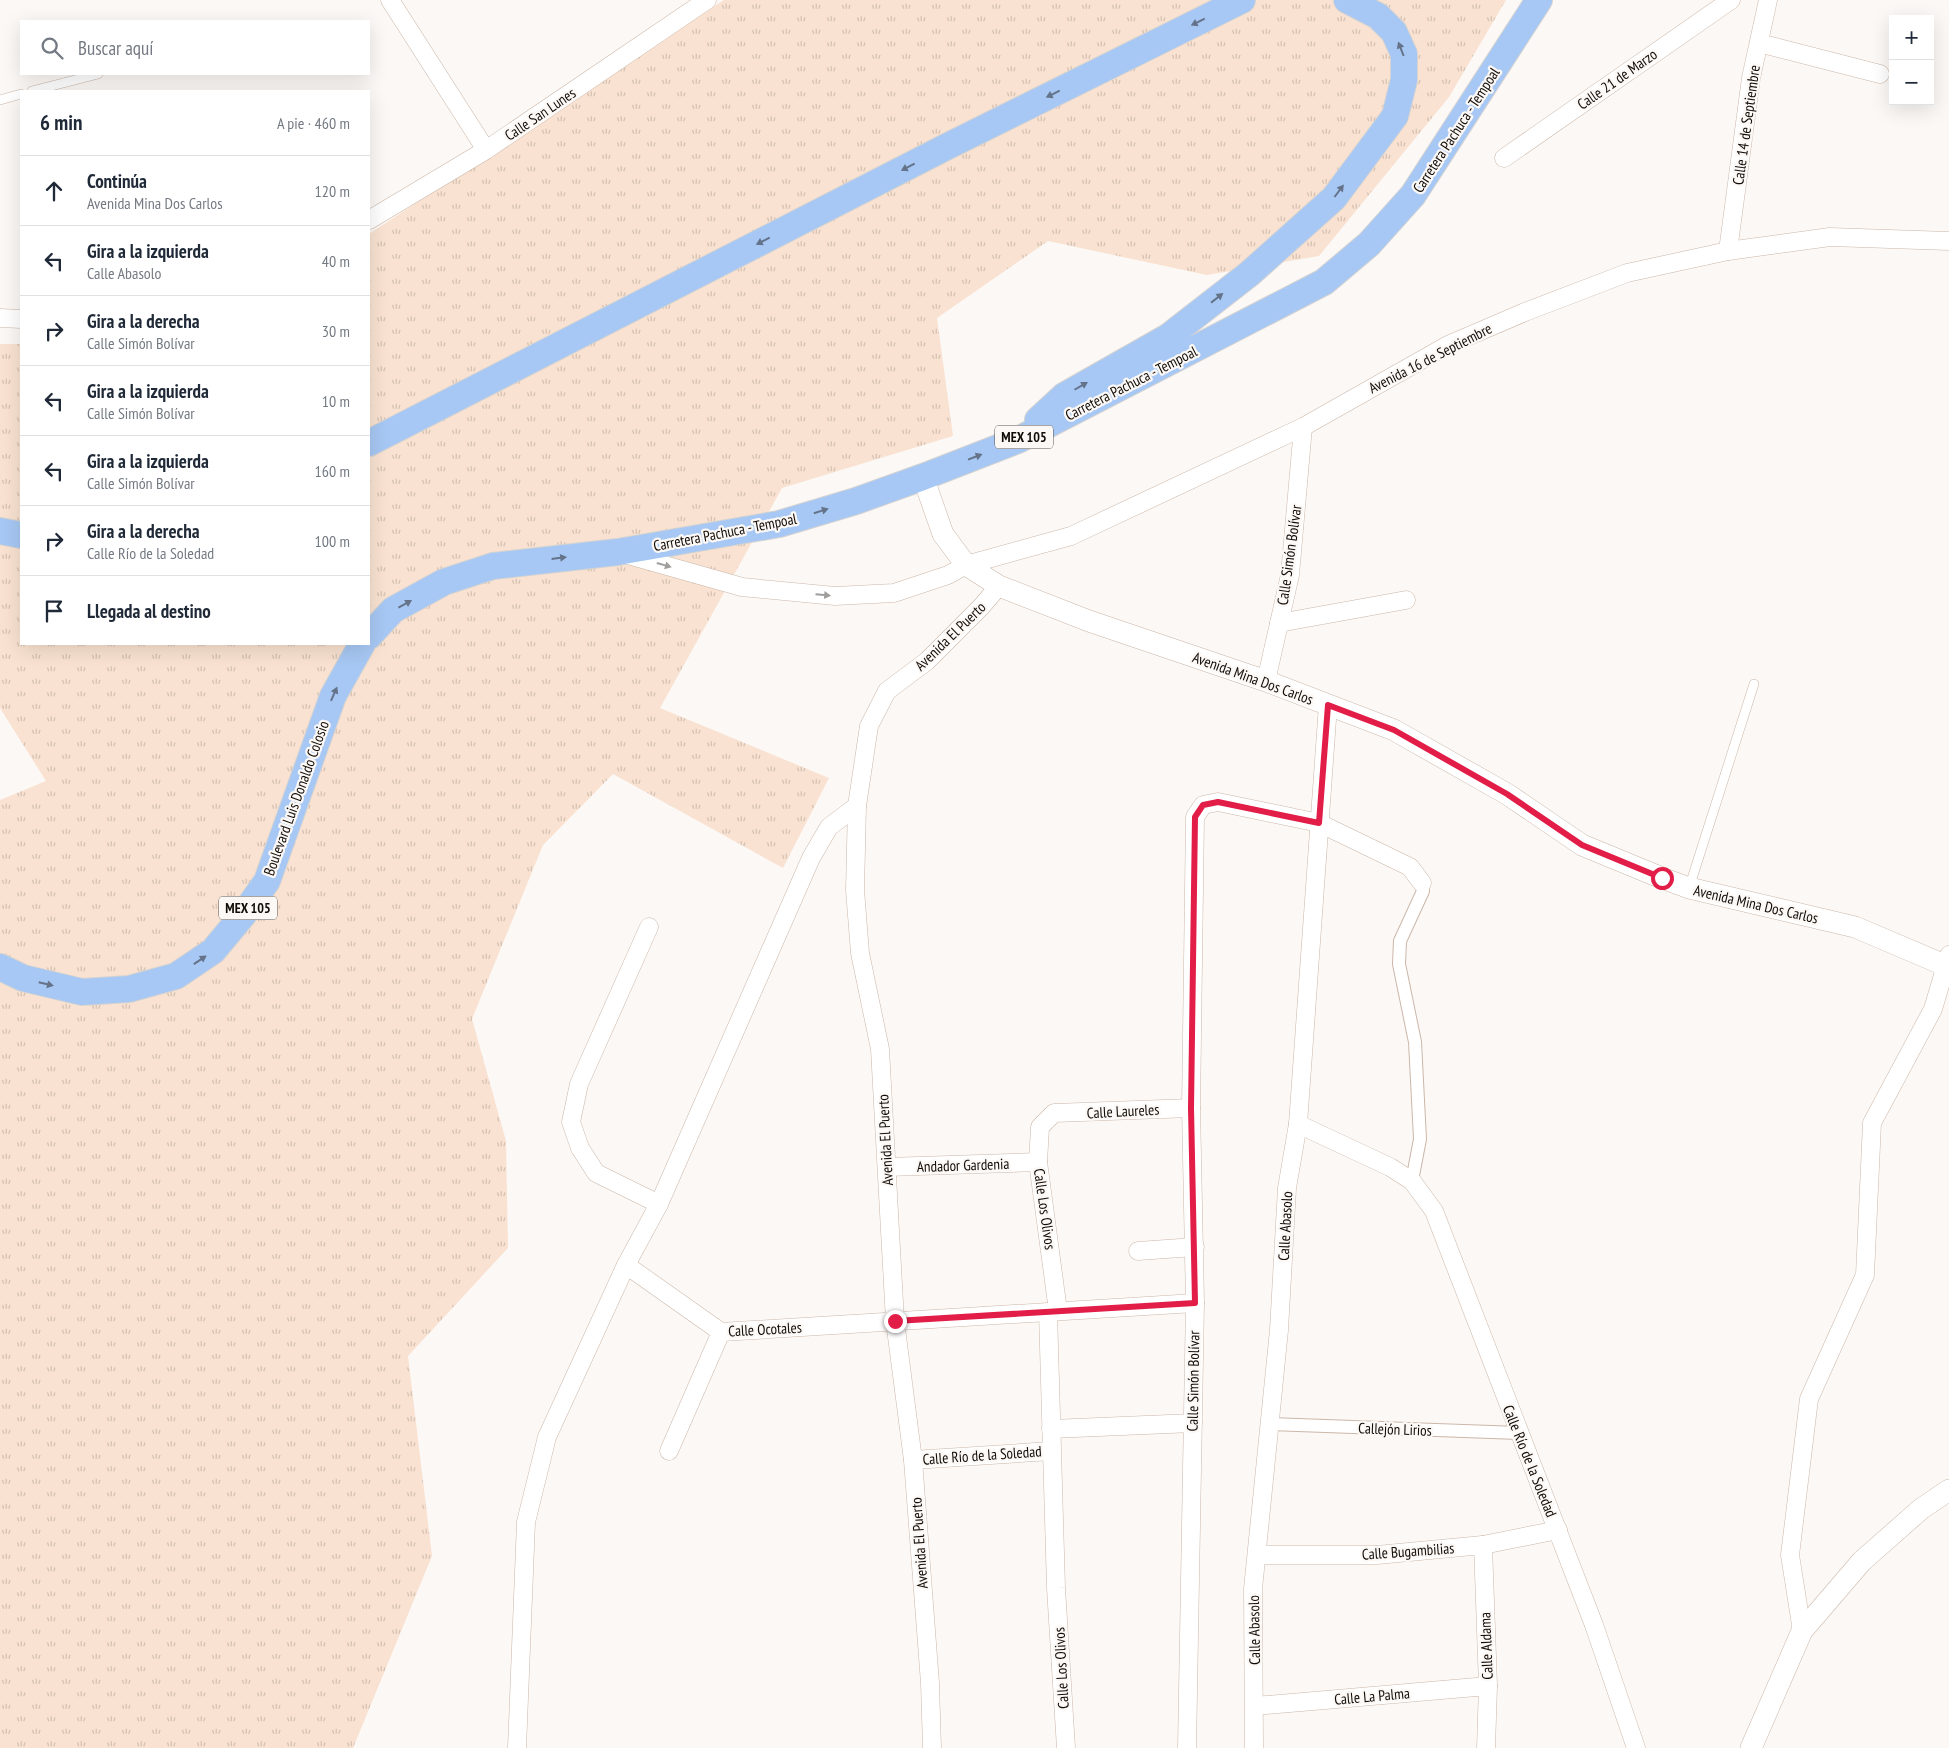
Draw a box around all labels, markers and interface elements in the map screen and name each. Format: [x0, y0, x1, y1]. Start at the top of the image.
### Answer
map controls [1889, 15, 1934, 105]
button: + [1889, 15, 1934, 60]
one-way arrow [1191, 18, 1205, 26]
search box [20, 20, 370, 75]
icon: search [38, 34, 66, 62]
text: Buscar aquí [78, 36, 153, 60]
one-way arrow [1397, 41, 1405, 56]
street label: Calle 21 de Marzo [1573, 45, 1661, 113]
button: − [1889, 60, 1934, 105]
street label: Carretera Pachuca - Tempoal [1408, 63, 1504, 196]
street label: Calle 14 de Septiembre [1728, 64, 1764, 186]
street label: Calle San Lunes [501, 83, 579, 145]
one-way arrow [1046, 90, 1060, 98]
text: 6 min [40, 109, 82, 136]
text: A pie · 460 m [277, 113, 350, 133]
one-way arrow [900, 163, 915, 171]
text: Continúa [87, 169, 147, 193]
icon: ahead [40, 177, 68, 205]
text: 120 m [315, 181, 350, 201]
one-way arrow [1334, 184, 1344, 198]
text: Avenida Mina Dos Carlos [87, 193, 223, 213]
one-way arrow [756, 237, 770, 245]
text: Gira a la izquierda [87, 239, 209, 263]
icon: left [40, 247, 68, 275]
text: 40 m [322, 251, 350, 271]
text: Calle Abasolo [87, 263, 161, 283]
one-way arrow [1210, 293, 1224, 303]
text: Gira a la derecha [87, 309, 200, 333]
icon: right [40, 317, 68, 345]
street label: Avenida 16 de Septiembre [1365, 319, 1495, 397]
text: 30 m [322, 321, 350, 341]
text: Calle Simón Bolívar [87, 333, 195, 353]
street label: Carretera Pachuca - Tempoal [1062, 341, 1201, 425]
text: Gira a la izquierda [87, 379, 209, 403]
one-way arrow [1074, 382, 1088, 390]
icon: left [40, 387, 68, 415]
text: 10 m [322, 391, 350, 411]
text: Calle Simón Bolívar [87, 403, 195, 423]
road number: MEX 105 [995, 426, 1053, 448]
text: Gira a la izquierda [87, 449, 209, 473]
one-way arrow [967, 453, 982, 460]
icon: left [40, 457, 68, 485]
text: 160 m [315, 461, 350, 481]
text: Calle Simón Bolívar [87, 473, 195, 493]
street label: Calle Simón Bolívar [1273, 503, 1306, 606]
one-way arrow [814, 507, 829, 515]
street label: Carretera Pachuca - Tempoal [652, 509, 799, 555]
text: Gira a la derecha [87, 519, 200, 543]
icon: right [40, 527, 68, 555]
text: 100 m [315, 531, 350, 551]
text: Calle Río de la Soledad [87, 543, 214, 563]
one-way arrow [551, 554, 567, 562]
one-way arrow [657, 562, 672, 570]
one-way arrow [816, 591, 832, 599]
icon: arrive [40, 597, 68, 625]
street label: Avenida El Puerto [911, 597, 989, 675]
text: Llegada al destino [87, 599, 211, 623]
one-way arrow [397, 600, 412, 608]
street label: Avenida Mina Dos Carlos [1190, 647, 1316, 709]
one-way arrow [331, 687, 339, 701]
street label: Boulevard Luis Donaldo Colosio [259, 718, 333, 878]
route start [1651, 867, 1674, 890]
street label: Avenida Mina Dos Carlos [1692, 880, 1820, 928]
road number: MEX 105 [219, 896, 277, 920]
one-way arrow [194, 955, 207, 964]
one-way arrow [38, 980, 53, 988]
street label: Avenida El Puerto [873, 1094, 897, 1186]
street label: Calle Laureles [1086, 1100, 1160, 1122]
street label: Andador Gardenia [916, 1154, 1010, 1176]
street label: Calle Los Olivos [1030, 1167, 1060, 1251]
street label: Calle Abasolo [1274, 1191, 1296, 1261]
route end [884, 1310, 907, 1333]
street label: Calle Ocotales [728, 1318, 802, 1340]
street label: Calle Simón Bolívar [1183, 1329, 1203, 1432]
street label: Calle Río de la Soledad [1499, 1402, 1561, 1520]
street label: Callejón Lirios [1358, 1418, 1432, 1440]
street label: Calle Río de la Soledad [922, 1441, 1042, 1469]
street label: Avenida El Puerto [906, 1497, 932, 1589]
street label: Calle Bugambilias [1361, 1538, 1455, 1564]
street label: Calle Abasolo [1244, 1595, 1264, 1665]
street label: Calle Aldama [1475, 1612, 1497, 1680]
street label: Calle Los Olivos [1049, 1627, 1073, 1709]
street label: Calle La Palma [1333, 1683, 1411, 1709]

